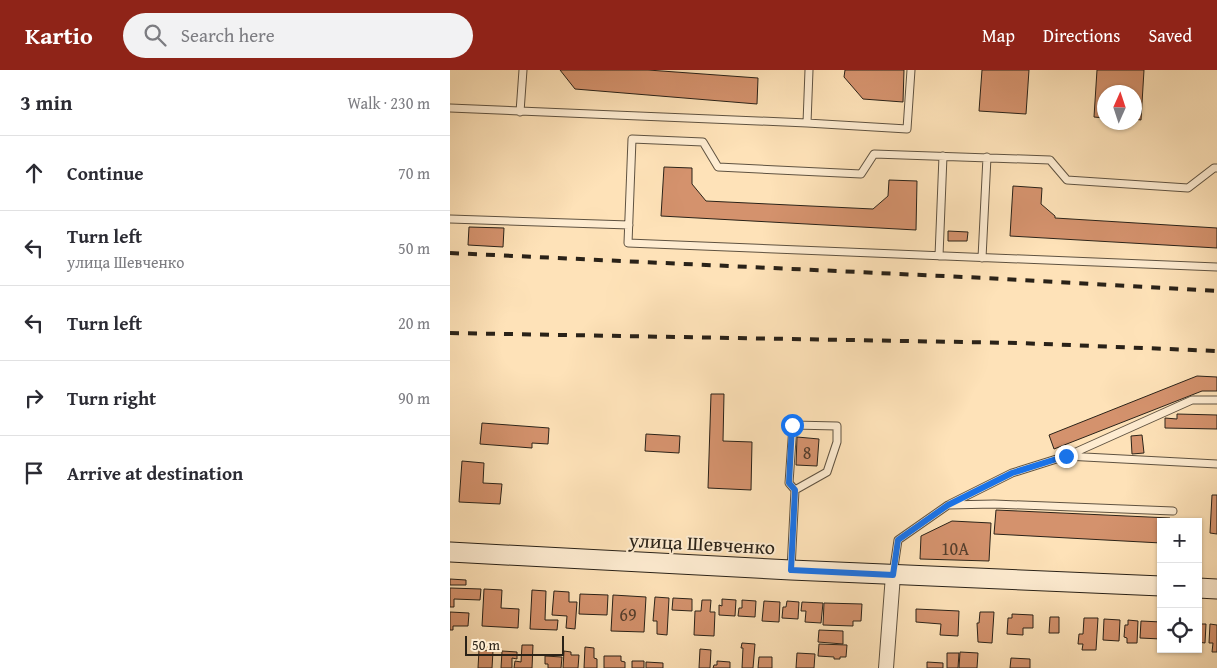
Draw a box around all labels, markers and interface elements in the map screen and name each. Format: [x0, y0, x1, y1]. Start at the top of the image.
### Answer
search box [123, 13, 473, 58]
text: Kartio [25, 18, 93, 53]
icon: search [141, 21, 169, 49]
text: Search here [181, 21, 275, 49]
text: Map [982, 22, 1015, 49]
text: Directions [1043, 22, 1120, 49]
text: Saved [1148, 22, 1192, 49]
north arrow [1097, 85, 1142, 130]
text: 3 min [20, 87, 72, 118]
text: Walk · 230 m [347, 91, 430, 115]
icon: ahead [20, 159, 48, 187]
text: Continue [67, 159, 144, 187]
text: 70 m [398, 161, 430, 185]
text: Turn left [67, 222, 142, 250]
icon: left [20, 234, 48, 262]
text: 50 m [398, 236, 430, 260]
text: улица Шевченко [67, 250, 184, 274]
icon: left [20, 309, 48, 337]
text: Turn left [67, 309, 142, 337]
text: 20 m [398, 311, 430, 335]
icon: right [20, 384, 48, 412]
text: Turn right [67, 384, 156, 412]
text: 90 m [398, 386, 430, 410]
route start [781, 414, 804, 437]
house number: 8 [803, 439, 811, 466]
route end [1055, 445, 1078, 468]
icon: arrive [20, 459, 48, 487]
text: Arrive at destination [67, 459, 243, 487]
map controls [1157, 518, 1202, 653]
button: + [1157, 518, 1202, 563]
street label: улица Шевченко [627, 525, 776, 561]
house number: 10А [941, 535, 969, 562]
button: − [1157, 563, 1202, 608]
house number: 69 [619, 601, 637, 628]
button: locate [1157, 608, 1202, 653]
scale bar [465, 633, 564, 656]
text: 50 m [472, 635, 500, 655]

